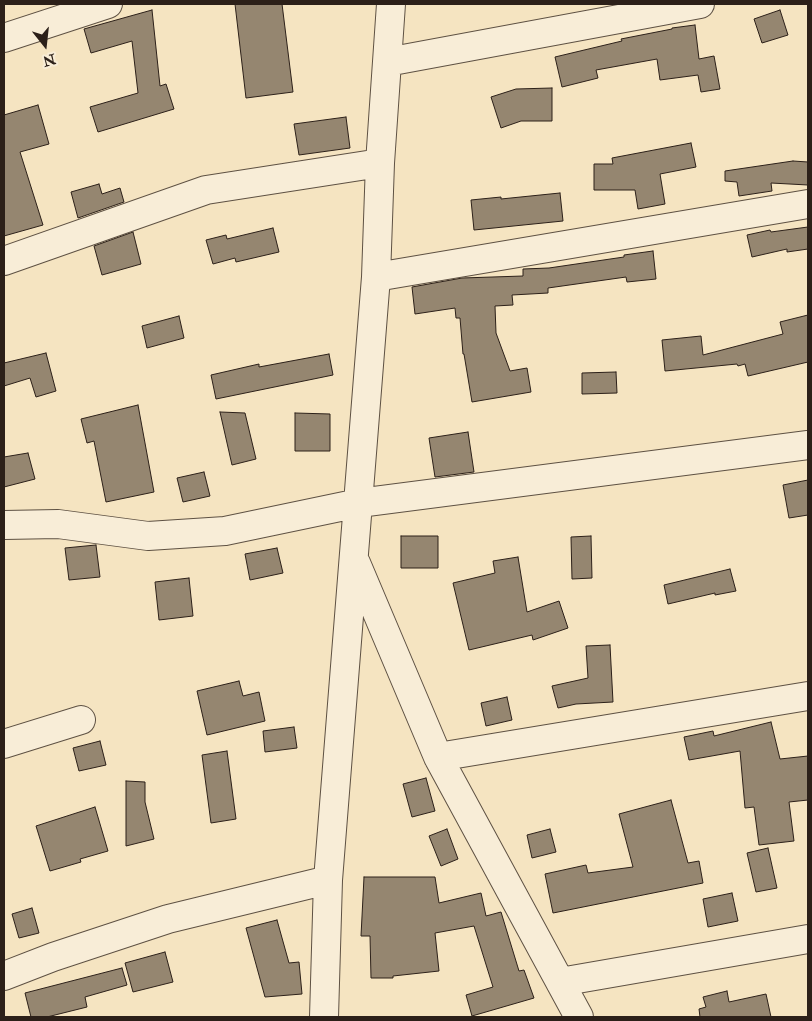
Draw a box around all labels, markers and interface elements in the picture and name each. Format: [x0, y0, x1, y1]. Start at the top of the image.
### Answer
north arrow [20, 20, 70, 70]
text: N [41, 50, 58, 70]

